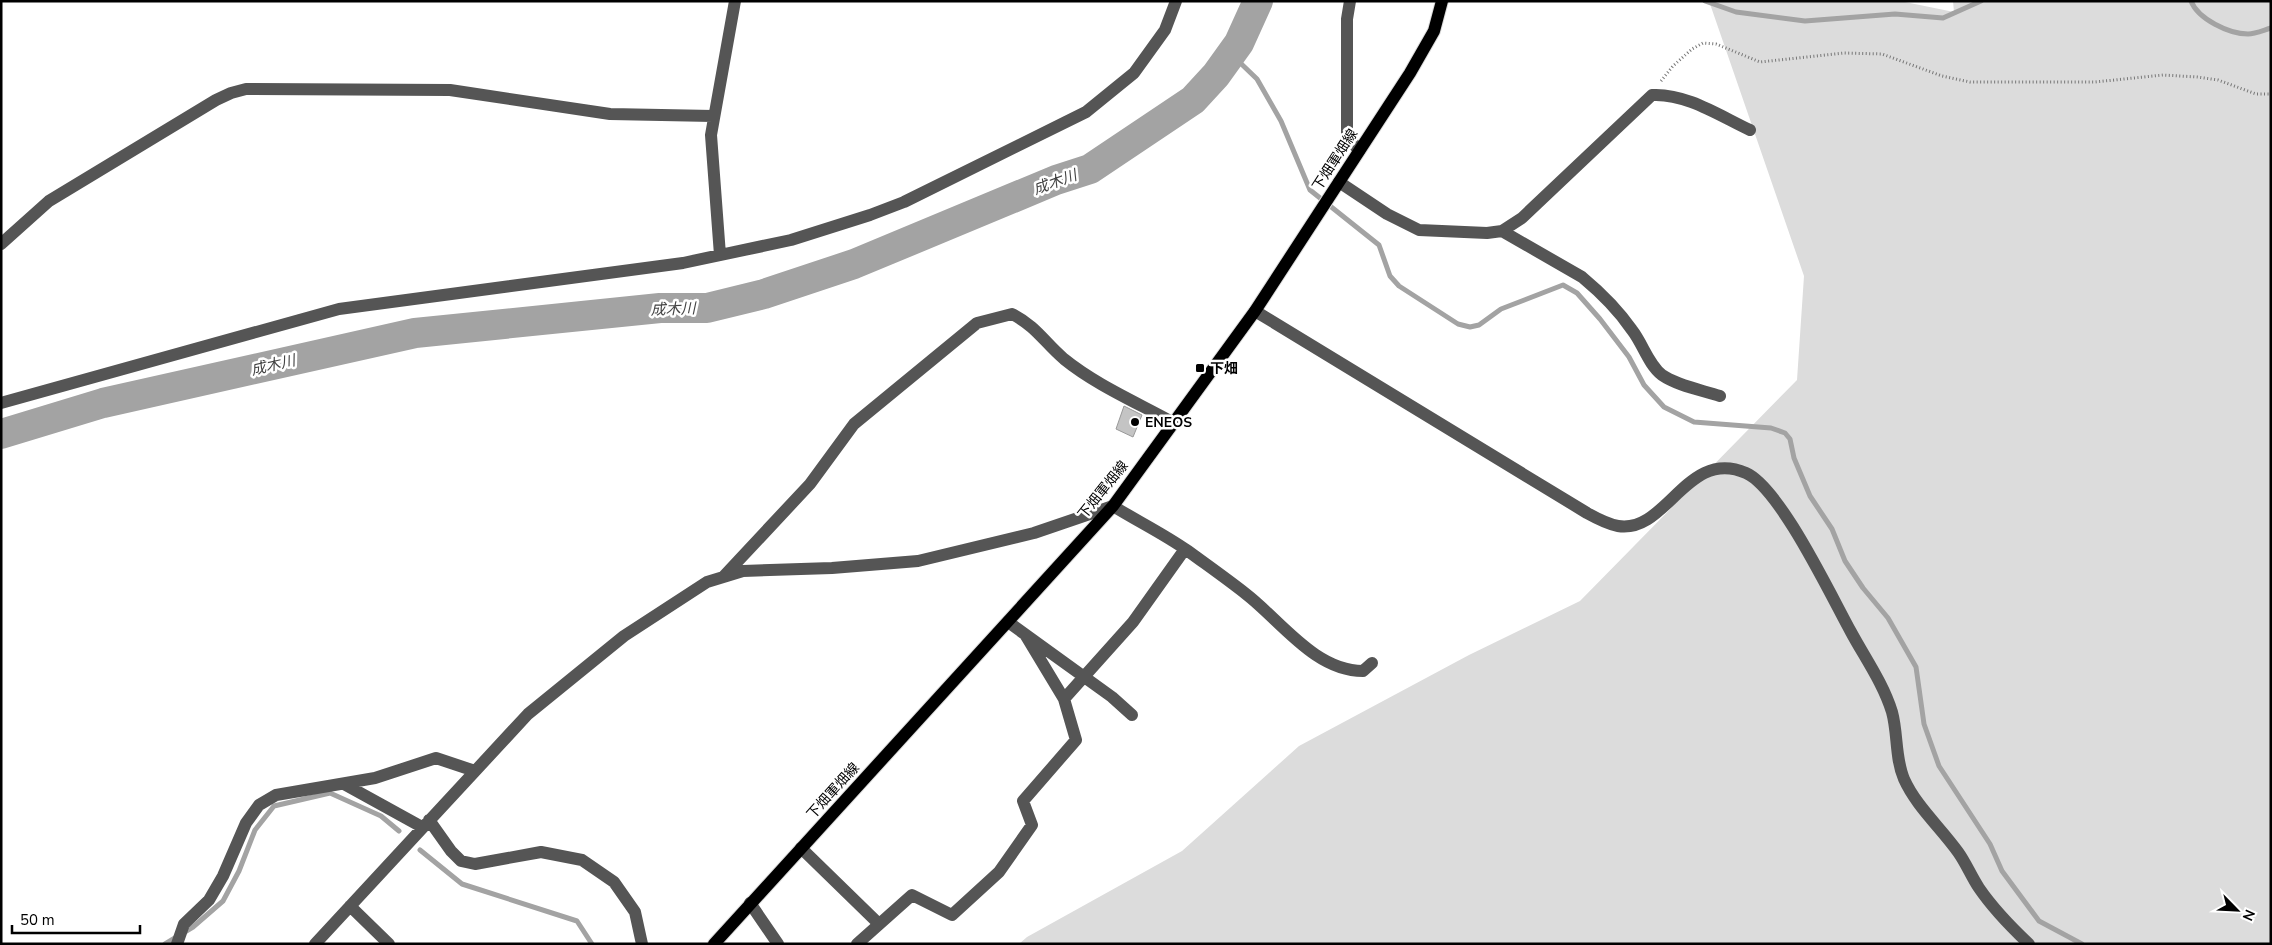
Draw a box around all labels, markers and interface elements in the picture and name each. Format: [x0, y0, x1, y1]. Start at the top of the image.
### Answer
street label: 下畑軍畑線 [1308, 125, 1362, 195]
water label: 成木川 [1030, 164, 1081, 199]
water label: 成木川 [650, 298, 698, 320]
water label: 成木川 [249, 350, 299, 380]
place label: 下畑 [1210, 359, 1238, 378]
marker: 下畑 [1194, 362, 1206, 374]
place label: ENEOS [1145, 413, 1192, 432]
marker: ENEOS [1129, 416, 1141, 428]
street label: 下畑軍畑線 [1074, 457, 1132, 523]
street label: 下畑軍畑線 [803, 759, 863, 823]
north arrow [2212, 885, 2262, 935]
scale bar [12, 902, 140, 934]
text: N [2238, 906, 2259, 924]
text: 50 m [20, 910, 55, 930]

